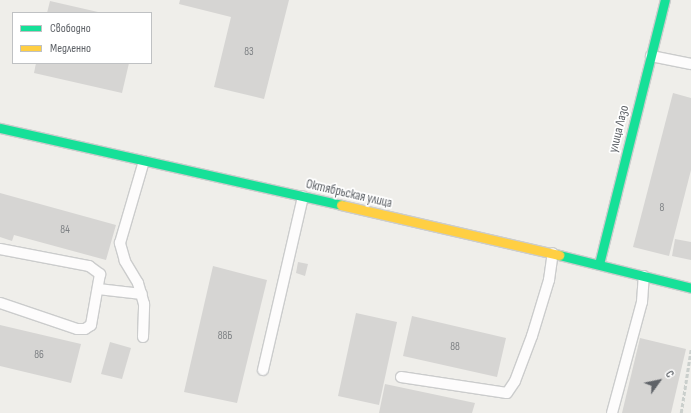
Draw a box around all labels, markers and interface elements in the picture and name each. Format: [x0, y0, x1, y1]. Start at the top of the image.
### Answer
legend [12, 12, 152, 64]
text: Свободно [50, 21, 91, 36]
text: Медленно [50, 41, 91, 56]
house number: 83 [244, 45, 254, 59]
street label: улица Лазо [606, 104, 632, 154]
street label: Октябрьская улица [304, 176, 394, 212]
house number: 8 [660, 201, 664, 215]
house number: 84 [60, 223, 70, 237]
house number: 88Б [218, 329, 232, 343]
house number: 88 [450, 340, 460, 354]
house number: 86 [34, 348, 44, 362]
north arrow [639, 361, 679, 401]
text: С [662, 368, 676, 380]

